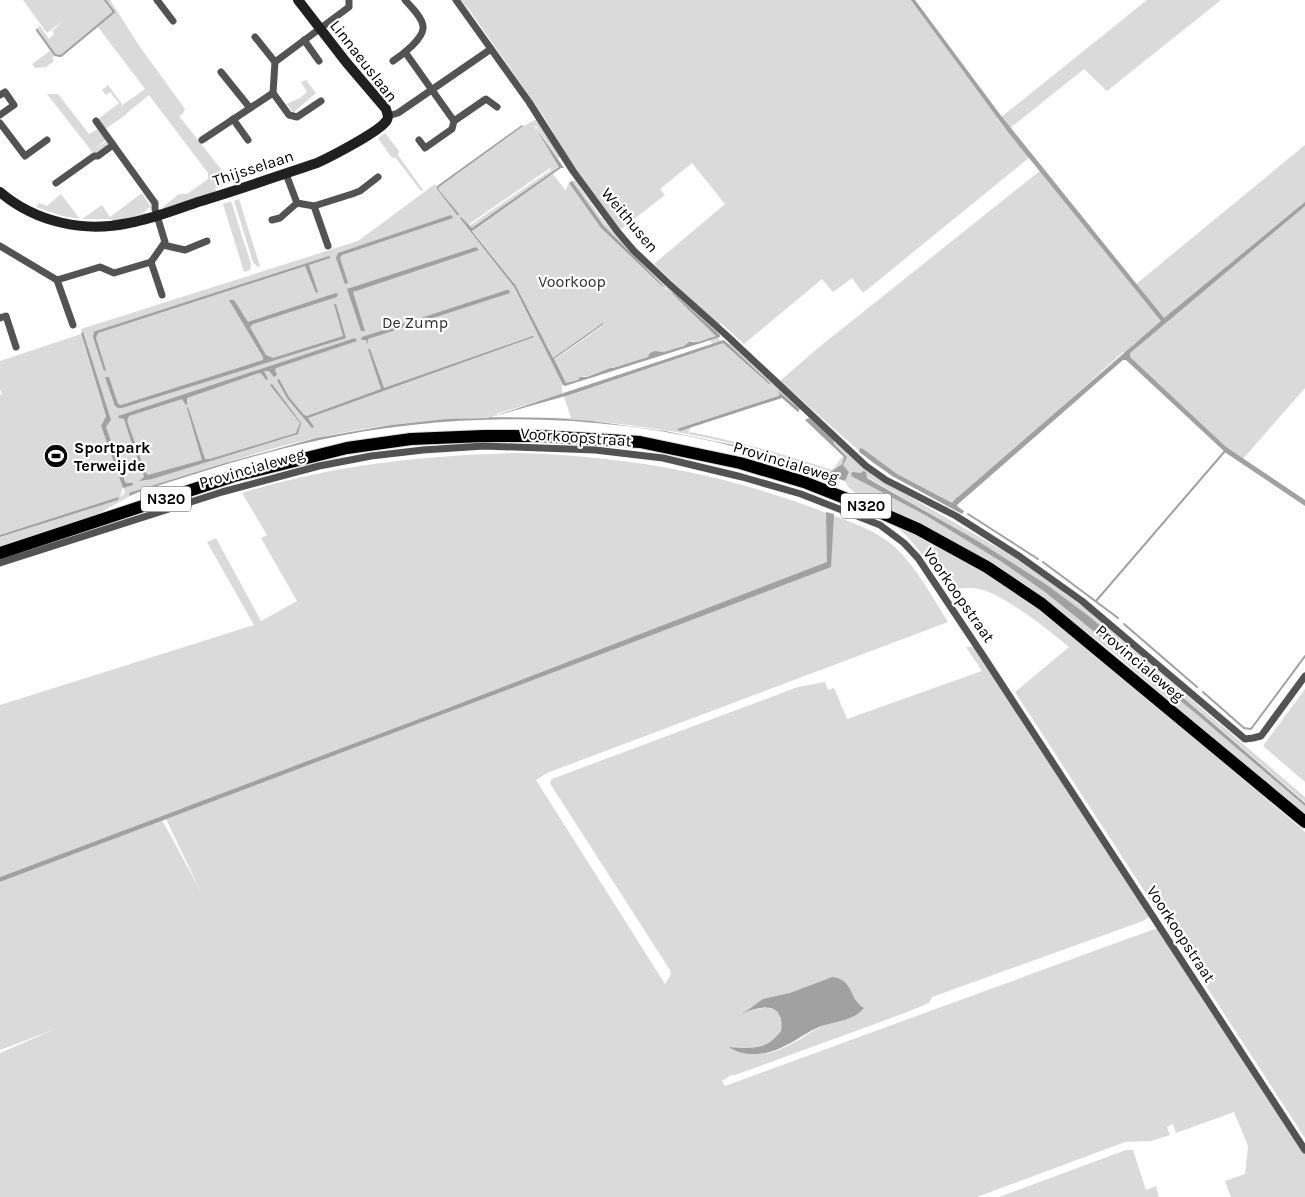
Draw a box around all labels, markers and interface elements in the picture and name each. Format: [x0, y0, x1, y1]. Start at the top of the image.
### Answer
street label: Linnaeuslaan [326, 16, 402, 106]
street label: Thijsselaan [210, 146, 296, 190]
street label: Weithusen [598, 184, 662, 256]
park label: Voorkoop [538, 272, 606, 291]
park label: De Zump [382, 313, 448, 332]
street label: Voorkoopstraat [520, 424, 632, 450]
street label: Provincialeweg [731, 437, 841, 487]
place label: Sportpark Terweijde [74, 438, 151, 475]
sports icon: Sportpark Terweijde [43, 443, 69, 469]
street label: Provincialeweg [197, 444, 307, 492]
road number: N320 [141, 486, 191, 512]
road number: N320 [841, 494, 891, 518]
street label: Voorkoopstraat [919, 544, 999, 646]
street label: Provincialeweg [1092, 621, 1188, 705]
street label: Voorkoopstraat [1143, 882, 1219, 986]

